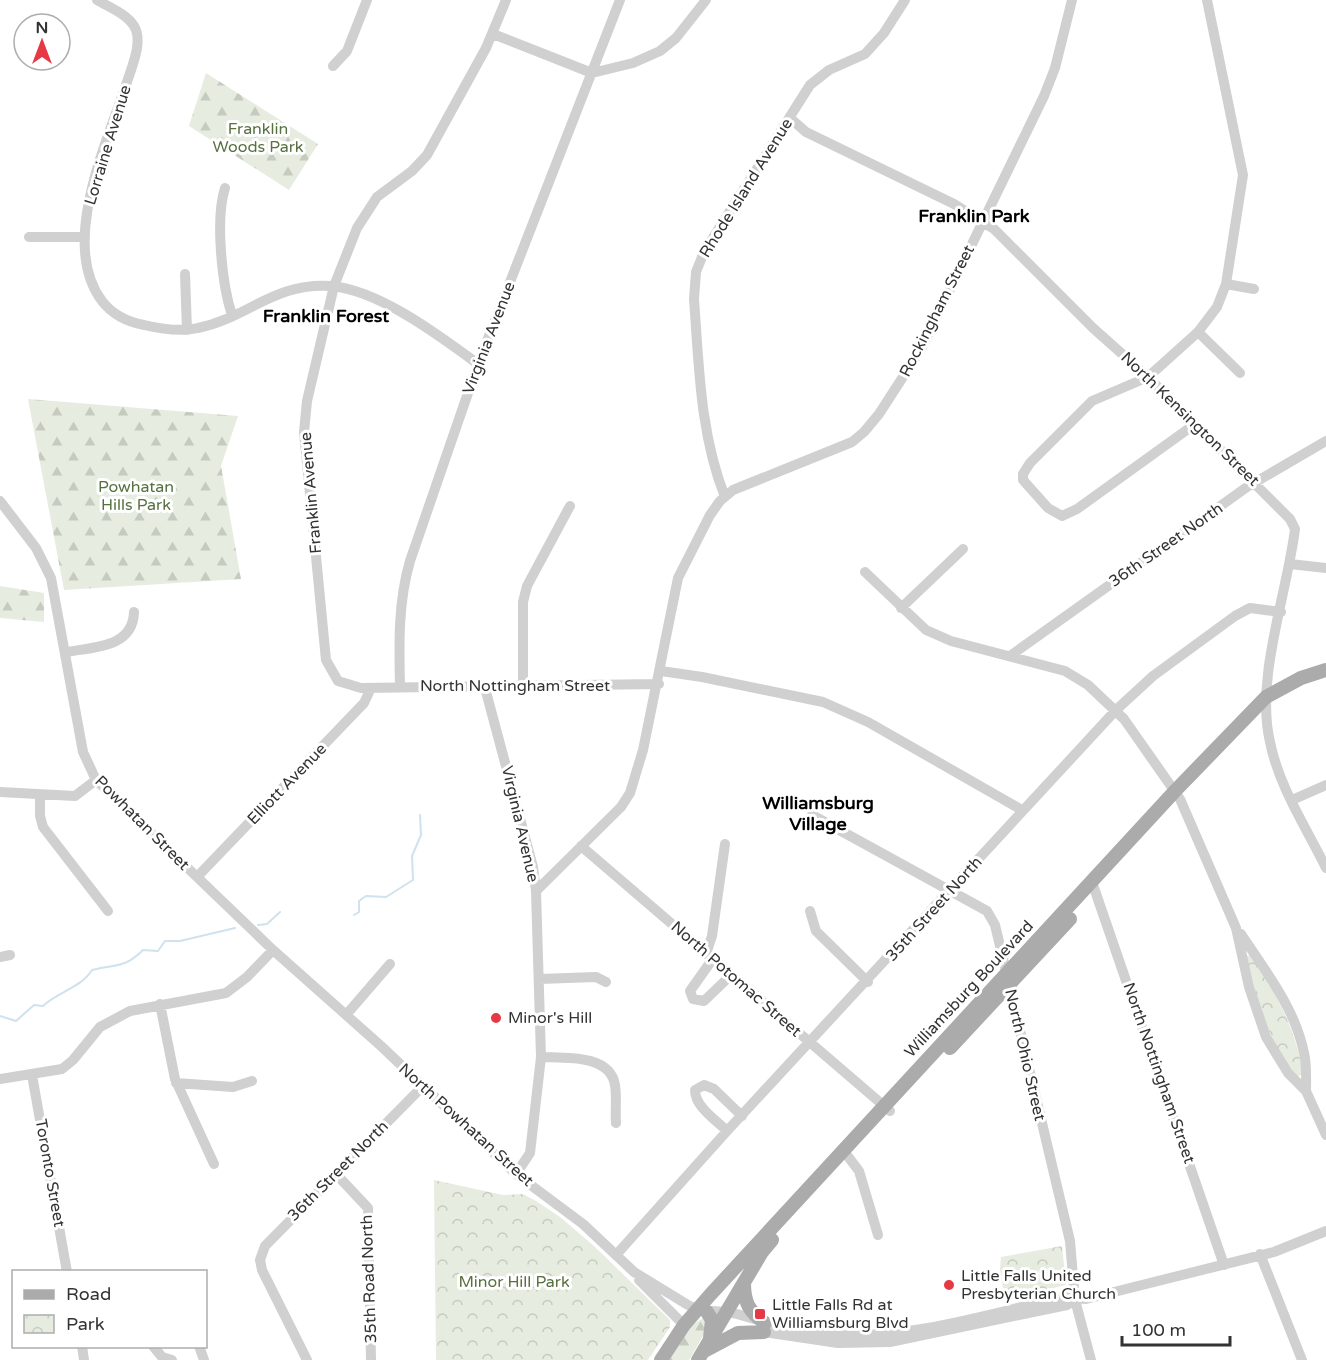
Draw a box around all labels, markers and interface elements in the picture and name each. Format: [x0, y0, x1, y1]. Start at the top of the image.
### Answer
north arrow [12, 12, 72, 72]
text: N [36, 18, 48, 38]
street label: Lorraine Avenue [80, 83, 136, 207]
street label: Rhode Island Avenue [695, 115, 797, 261]
park label: Franklin Woods Park [212, 119, 304, 157]
district label: Franklin Park [918, 205, 1030, 227]
street label: Rockingham Street [895, 242, 979, 380]
street label: Virginia Avenue [458, 279, 520, 397]
district label: Franklin Forest [263, 305, 389, 327]
street label: North Kensington Street [1117, 348, 1263, 490]
street label: Franklin Avenue [296, 431, 326, 555]
park label: Powhatan Hills Park [98, 477, 174, 515]
street label: 36th Street North [1105, 498, 1227, 592]
street label: North Nottingham Street [420, 676, 610, 696]
street label: Elliott Avenue [243, 739, 331, 829]
street label: Virginia Avenue [497, 764, 543, 884]
street label: Powhatan Street [90, 771, 194, 875]
district label: Williamsburg Village [762, 792, 874, 835]
street label: 35th Street North [882, 852, 986, 966]
street label: Williamsburg Boulevard [900, 916, 1038, 1062]
street label: North Potomac Street [667, 917, 805, 1041]
street label: North Nottingham Street [1119, 980, 1199, 1166]
street label: North Ohio Street [1000, 987, 1050, 1123]
place label: Minor's Hill [508, 1008, 592, 1028]
marker: Minor's Hill [489, 1011, 503, 1025]
street label: North Powhatan Street [394, 1059, 538, 1191]
street label: 36th Street North [283, 1116, 393, 1226]
street label: Toronto Street [31, 1117, 69, 1229]
street label: 35th Road North [357, 1214, 381, 1344]
place label: Little Falls United Presbyterian Church [961, 1266, 1116, 1304]
legend [12, 1270, 207, 1348]
park label: Minor Hill Park [458, 1272, 570, 1292]
marker: Little Falls United Presbyterian Church [942, 1278, 956, 1292]
text: Road [66, 1283, 111, 1305]
place label: Little Falls Rd at Williamsburg Blvd [772, 1295, 909, 1333]
marker: Little Falls Rd at Williamsburg Blvd [753, 1307, 767, 1321]
scale bar [1122, 1309, 1230, 1347]
text: Park [66, 1313, 105, 1335]
text: 100 m [1131, 1319, 1186, 1341]

